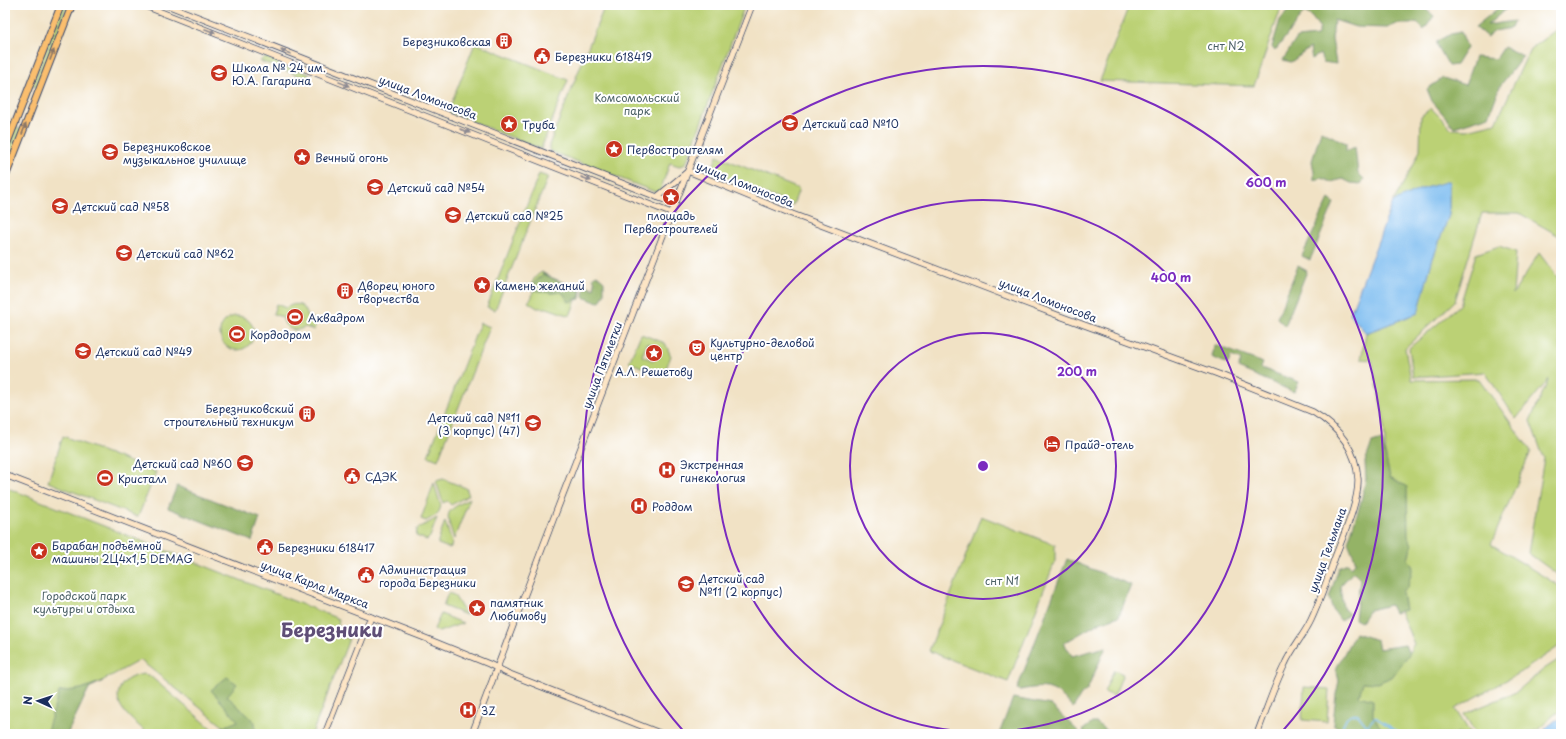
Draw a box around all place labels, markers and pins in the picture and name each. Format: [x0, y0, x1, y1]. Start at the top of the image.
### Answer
building icon: Березниковская [494, 31, 514, 51]
place label: Березниковская [403, 33, 491, 50]
public building icon: Березники 618419 [532, 46, 552, 66]
place label: Березники 618419 [555, 48, 652, 65]
place label: Школа № 24 им. Ю.А. Гагарина [232, 59, 326, 89]
school or university icon: Школа № 24 им. Ю.А. Гагарина [209, 63, 229, 83]
school or university icon: Детский сад №10 [780, 113, 800, 133]
place icon: Труба [499, 114, 519, 134]
place label: Детский сад №10 [802, 115, 899, 132]
place label: Труба [522, 116, 555, 133]
place label: Березниковское музыкальное училище [123, 138, 247, 168]
place icon: Первостроителям [604, 139, 624, 159]
place label: Первостроителям [627, 141, 724, 158]
school or university icon: Березниковское музыкальное училище [100, 142, 120, 162]
place icon: Вечный огонь [292, 147, 312, 167]
place label: Вечный огонь [315, 149, 388, 166]
school or university icon: Детский сад №54 [365, 177, 385, 197]
place label: Детский сад №54 [387, 179, 485, 196]
place icon: площадь Первостроителей [661, 187, 681, 207]
school or university icon: Детский сад №58 [50, 196, 70, 216]
place label: Детский сад №58 [72, 198, 170, 215]
school or university icon: Детский сад №25 [443, 205, 463, 225]
place label: Детский сад №25 [465, 207, 563, 224]
place label: площадь Первостроителей [624, 207, 718, 237]
school or university icon: Детский сад №62 [114, 243, 134, 263]
place label: Детский сад №62 [136, 245, 234, 262]
place icon: Камень желаний [472, 275, 492, 295]
place label: Дворец юного творчества [357, 277, 435, 307]
place label: Камень желаний [495, 277, 585, 294]
building icon: Дворец юного творчества [335, 281, 355, 301]
sports icon: Аквадром [285, 307, 305, 327]
place label: Аквадром [308, 309, 365, 326]
sports icon: Кордодром [227, 324, 247, 344]
place label: Кордодром [250, 326, 311, 343]
place label: Культурно-деловой центр [710, 334, 815, 364]
theatre icon: Культурно-деловой центр [687, 338, 707, 358]
school or university icon: Детский сад №49 [73, 341, 93, 361]
place label: Детский сад №49 [95, 343, 192, 360]
place icon: А.Л. Решетову [644, 343, 664, 363]
place label: А.Л. Решетову [615, 363, 693, 380]
place label: Березниковский строительный техникум [164, 400, 294, 430]
building icon: Березниковский строительный техникум [297, 404, 317, 424]
place label: Детский сад №11 (3 корпус) (47) [427, 409, 520, 439]
school or university icon: Детский сад №11 (3 корпус) (47) [523, 413, 543, 433]
hotel icon: Прайд-отель [1042, 434, 1062, 454]
place label: Прайд-отель [1065, 436, 1134, 453]
school or university icon: Детский сад №60 [235, 453, 255, 473]
place label: Детский сад №60 [132, 455, 232, 472]
place label: Экстренная гинекология [680, 456, 746, 486]
centre of rings [976, 459, 990, 473]
hospital icon: Экстренная гинекология [657, 460, 677, 480]
public building icon: СДЭК [342, 466, 362, 486]
sports icon: Кристалл [95, 468, 115, 488]
place label: СДЭК [365, 468, 398, 485]
place label: Кристалл [118, 470, 167, 487]
hospital icon: Роддом [629, 496, 649, 516]
place label: Роддом [652, 498, 693, 515]
place label: Барабан подъёмной машины 2Ц4х1,5 DEMAG [52, 537, 193, 567]
public building icon: Березники 618417 [255, 537, 275, 557]
place label: Березники 618417 [278, 539, 375, 556]
place icon: Барабан подъёмной машины 2Ц4х1,5 DEMAG [29, 541, 49, 561]
place label: Администрация города Березники [379, 561, 476, 591]
public building icon: Администрация города Березники [356, 565, 376, 585]
place label: Детский сад №11 (2 корпус) [698, 570, 783, 600]
school or university icon: Детский сад №11 (2 корпус) [676, 574, 696, 594]
place label: памятник Любимову [490, 594, 546, 624]
place icon: памятник Любимову [467, 598, 487, 618]
hospital icon: 3Z [458, 700, 478, 720]
place label: 3Z [481, 702, 496, 719]

